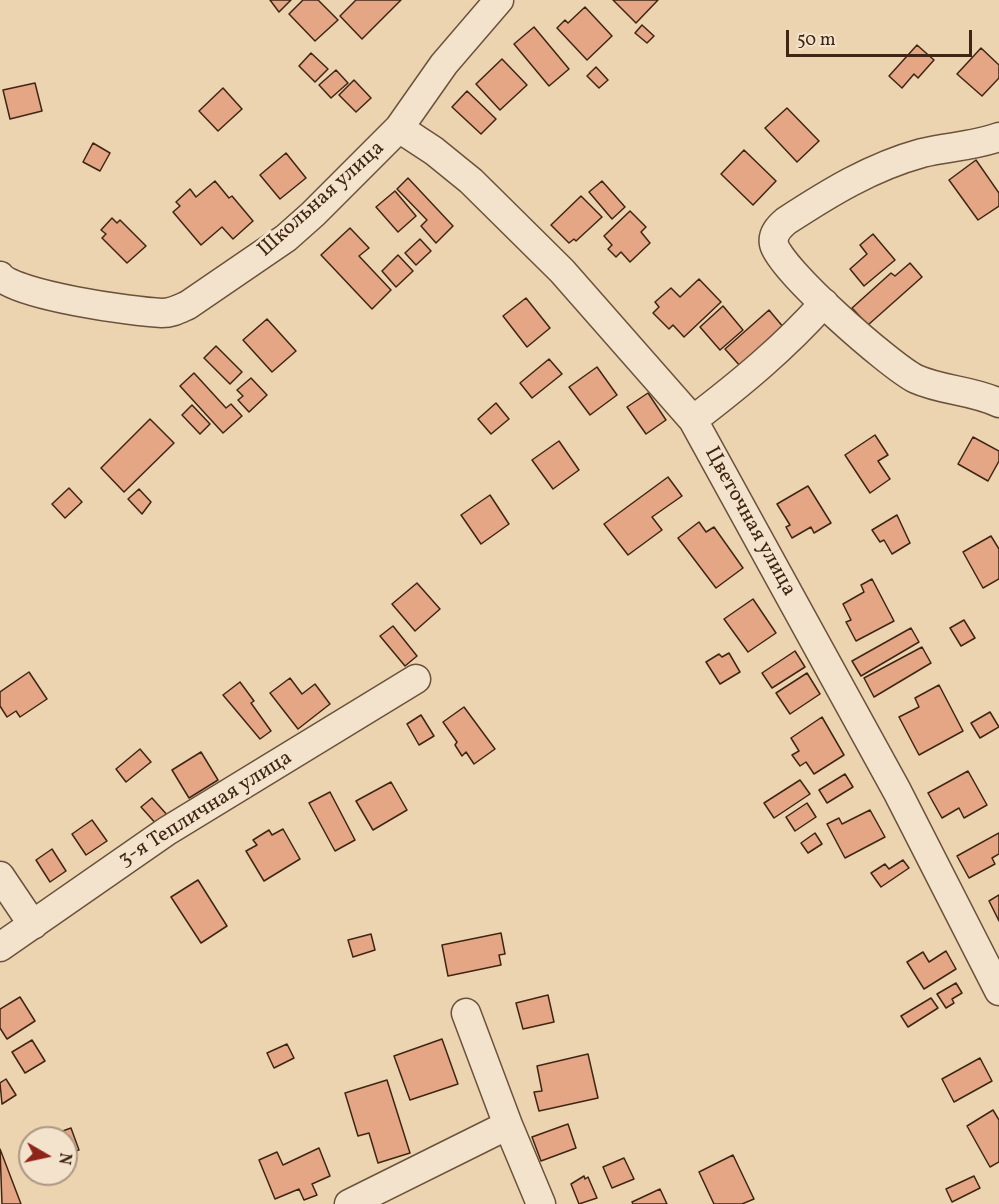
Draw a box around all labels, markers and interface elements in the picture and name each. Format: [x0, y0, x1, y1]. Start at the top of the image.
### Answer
scale bar [789, 18, 975, 56]
text: 50 m [797, 28, 836, 53]
street label: Школьная улица [253, 137, 391, 263]
street label: Цветочная улица [698, 443, 800, 601]
street label: 3-я Тепличная улица [114, 746, 298, 874]
north arrow [18, 1126, 78, 1186]
text: N [52, 1151, 76, 1166]

